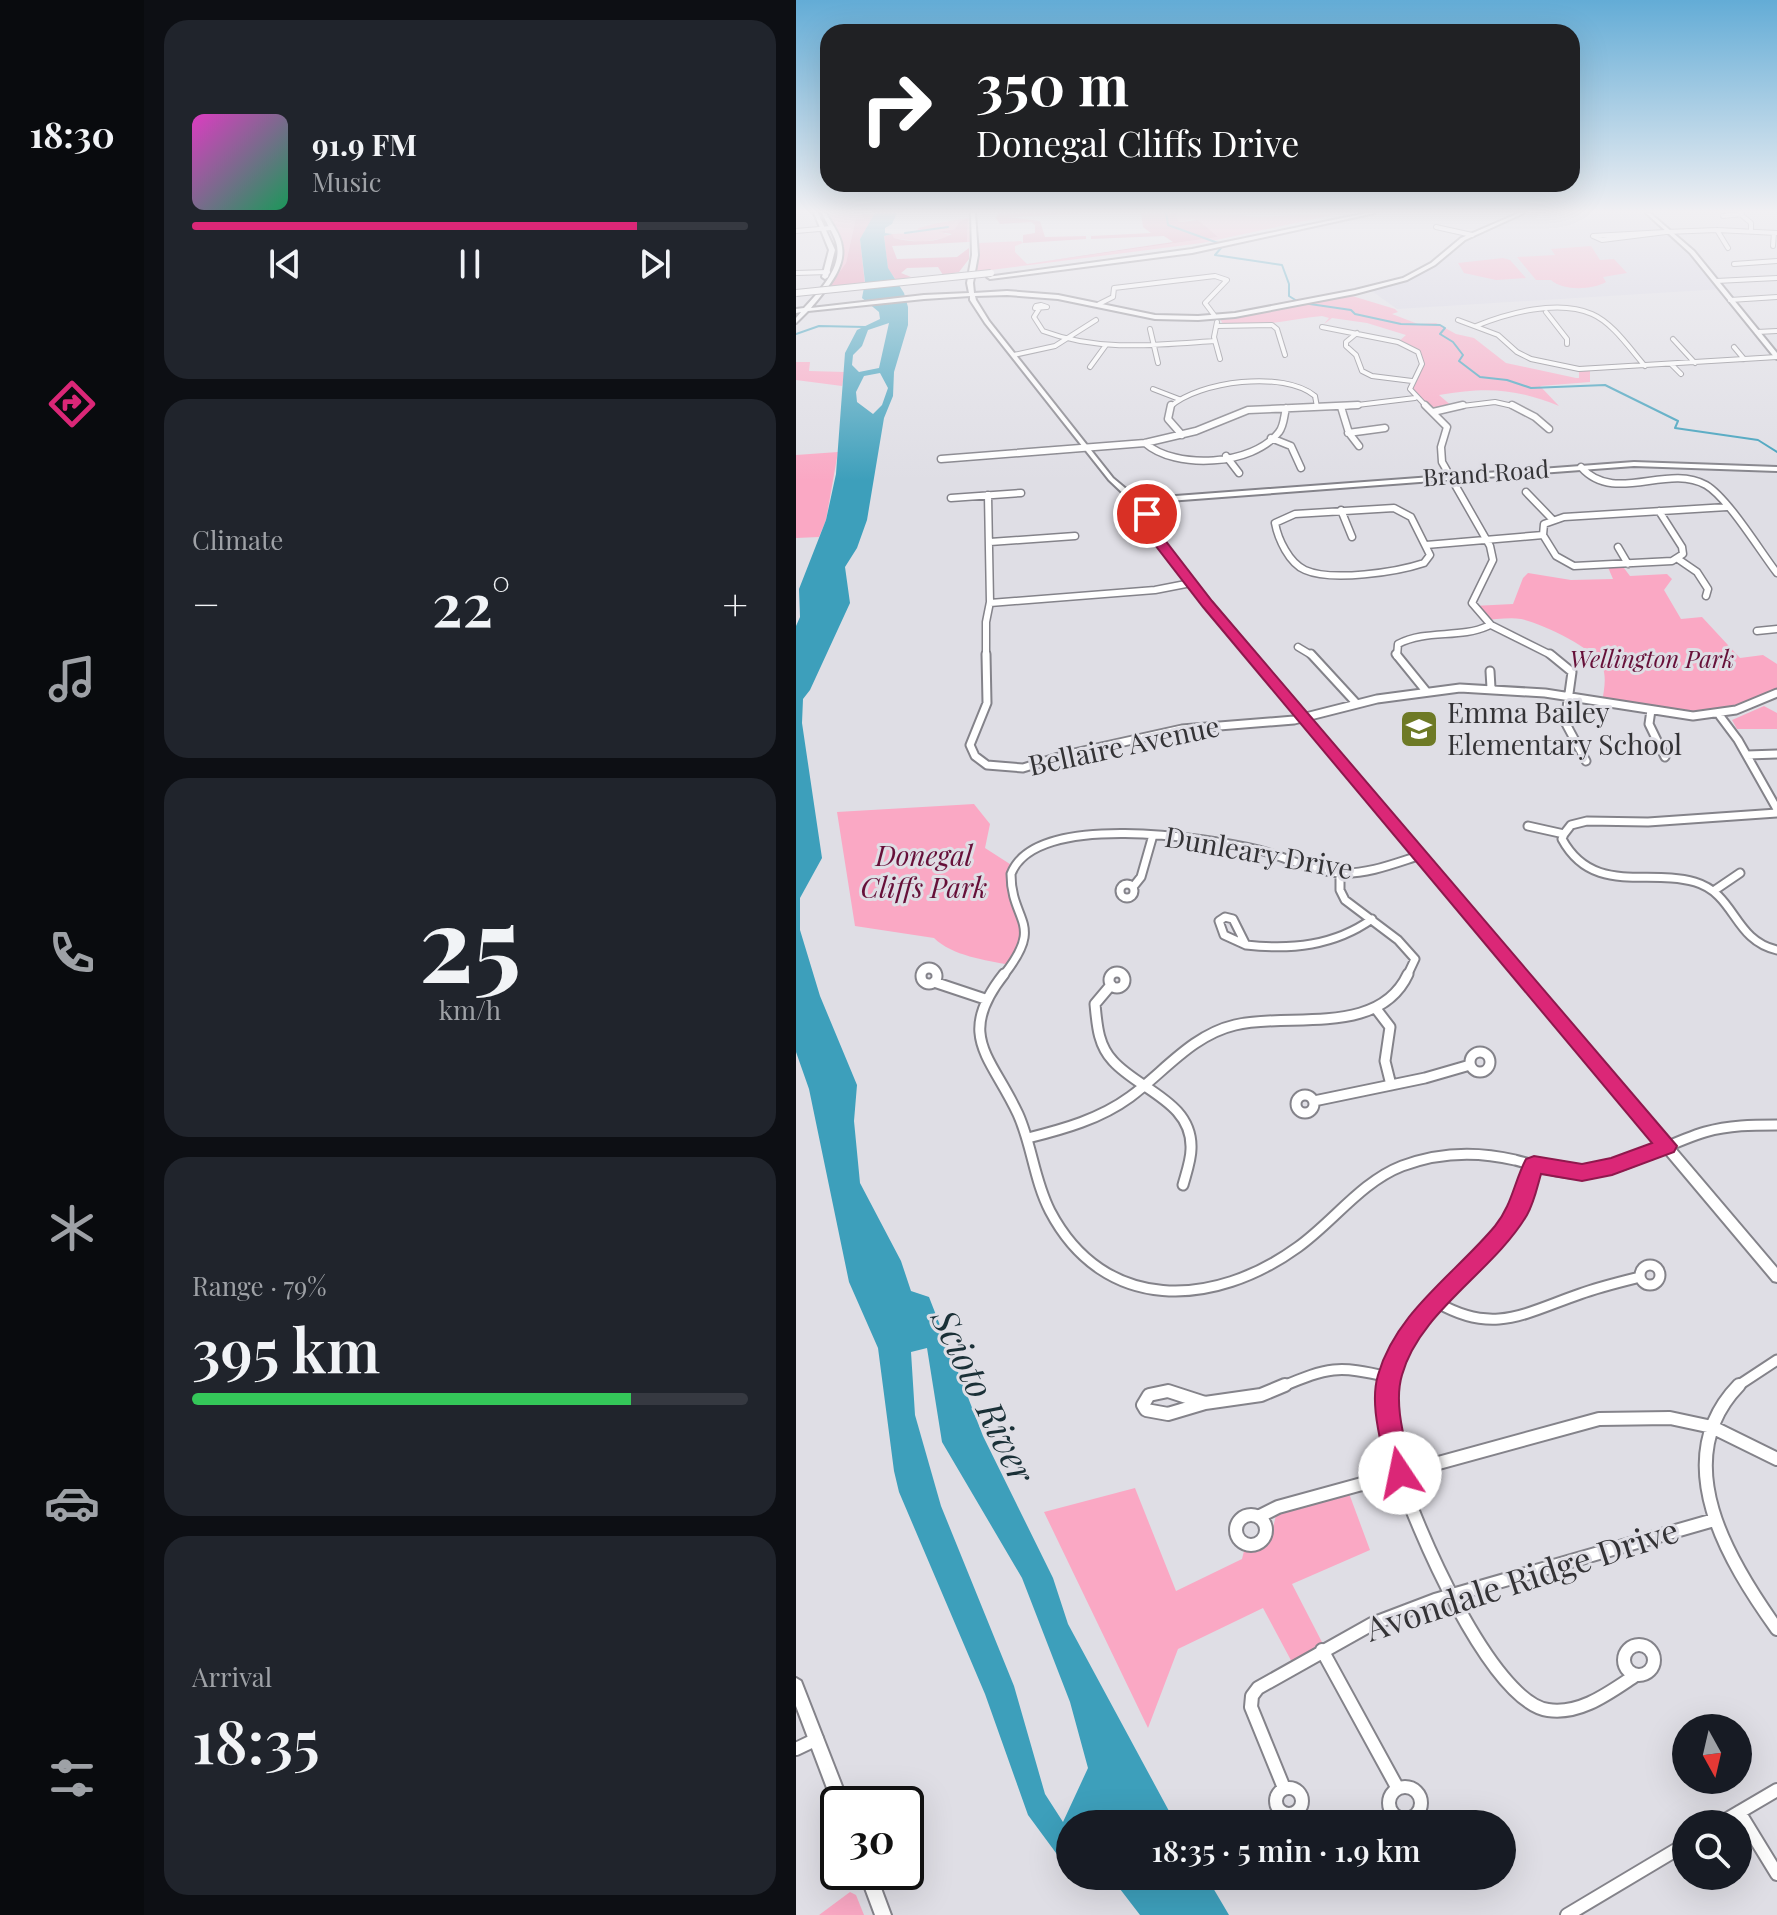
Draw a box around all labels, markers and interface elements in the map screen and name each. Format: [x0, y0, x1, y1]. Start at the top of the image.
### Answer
text: 350 m [976, 46, 1129, 121]
icon: right [844, 56, 948, 160]
text: 18:30 [29, 109, 115, 157]
text: Donegal Cliffs Drive [976, 118, 1300, 166]
text: 91.9 FM [312, 124, 417, 164]
text: Music [312, 164, 381, 199]
icon: previous [263, 242, 307, 286]
icon: pause [448, 242, 492, 286]
icon: next [633, 242, 677, 286]
icon: directions [44, 376, 100, 432]
street label: Brand Road [1422, 452, 1550, 492]
pin [1113, 480, 1181, 548]
icon: arrive [1125, 492, 1169, 536]
text: Climate [192, 522, 283, 557]
text: 22° [432, 562, 511, 642]
text: − [192, 573, 220, 632]
text: + [722, 573, 748, 632]
park label: Wellington Park [1570, 642, 1734, 674]
icon: music [44, 651, 100, 707]
place label: Emma Bailey Elementary School [1447, 693, 1682, 762]
street label: Bellaire Avenue [1025, 706, 1223, 783]
school or university icon: Emma Bailey Elementary School [1398, 708, 1440, 750]
street label: Dunleary Drive [1162, 817, 1356, 886]
park label: Donegal Cliffs Park [860, 836, 988, 905]
text: 25 [419, 870, 521, 1009]
icon: phone [44, 925, 100, 981]
text: km/h [439, 992, 501, 1027]
icon: climate [44, 1200, 100, 1256]
text: Range · 79% [192, 1268, 327, 1303]
water label: Scioto River [922, 1299, 1048, 1491]
text: 395 km [192, 1308, 380, 1388]
position arrow [1358, 1431, 1442, 1515]
icon: car [44, 1475, 100, 1531]
street label: Avondale Ridge Drive [1358, 1506, 1684, 1651]
text: Arrival [192, 1659, 272, 1694]
text: 18:35 [192, 1699, 320, 1779]
north arrow [1672, 1714, 1752, 1794]
map controls [1672, 1714, 1752, 1890]
icon: filters [44, 1750, 100, 1806]
speed limit sign: 30 [820, 1786, 924, 1890]
button: search [1672, 1810, 1752, 1890]
text: 18:35 · 5 min · 1.9 km [1151, 1830, 1421, 1870]

